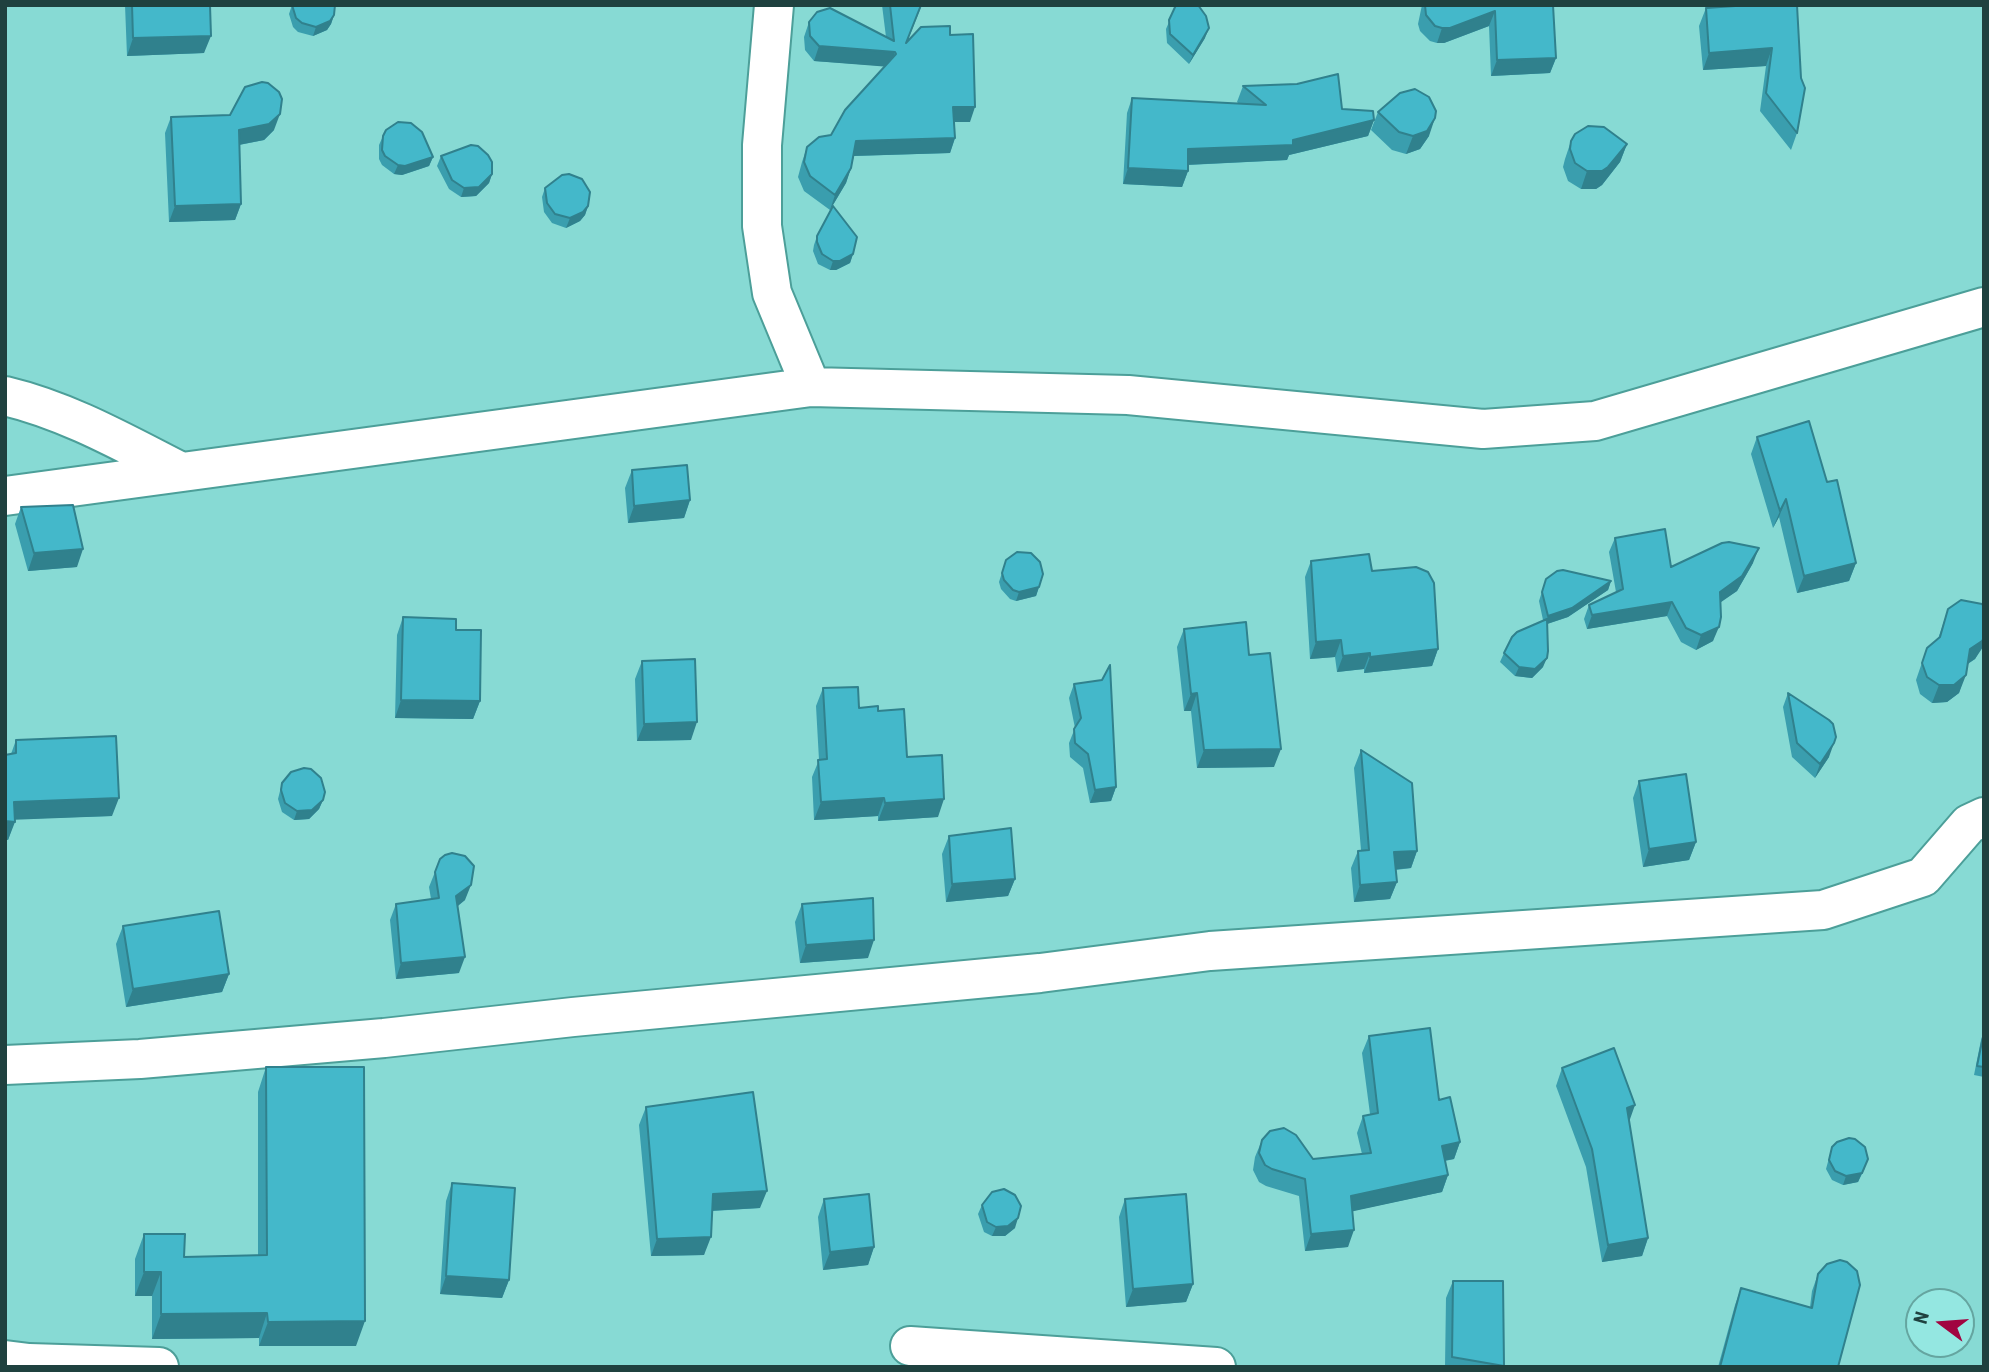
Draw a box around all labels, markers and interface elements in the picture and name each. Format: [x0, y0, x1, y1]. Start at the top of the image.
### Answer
north arrow [1905, 1288, 1975, 1358]
text: N [1909, 1309, 1934, 1326]

